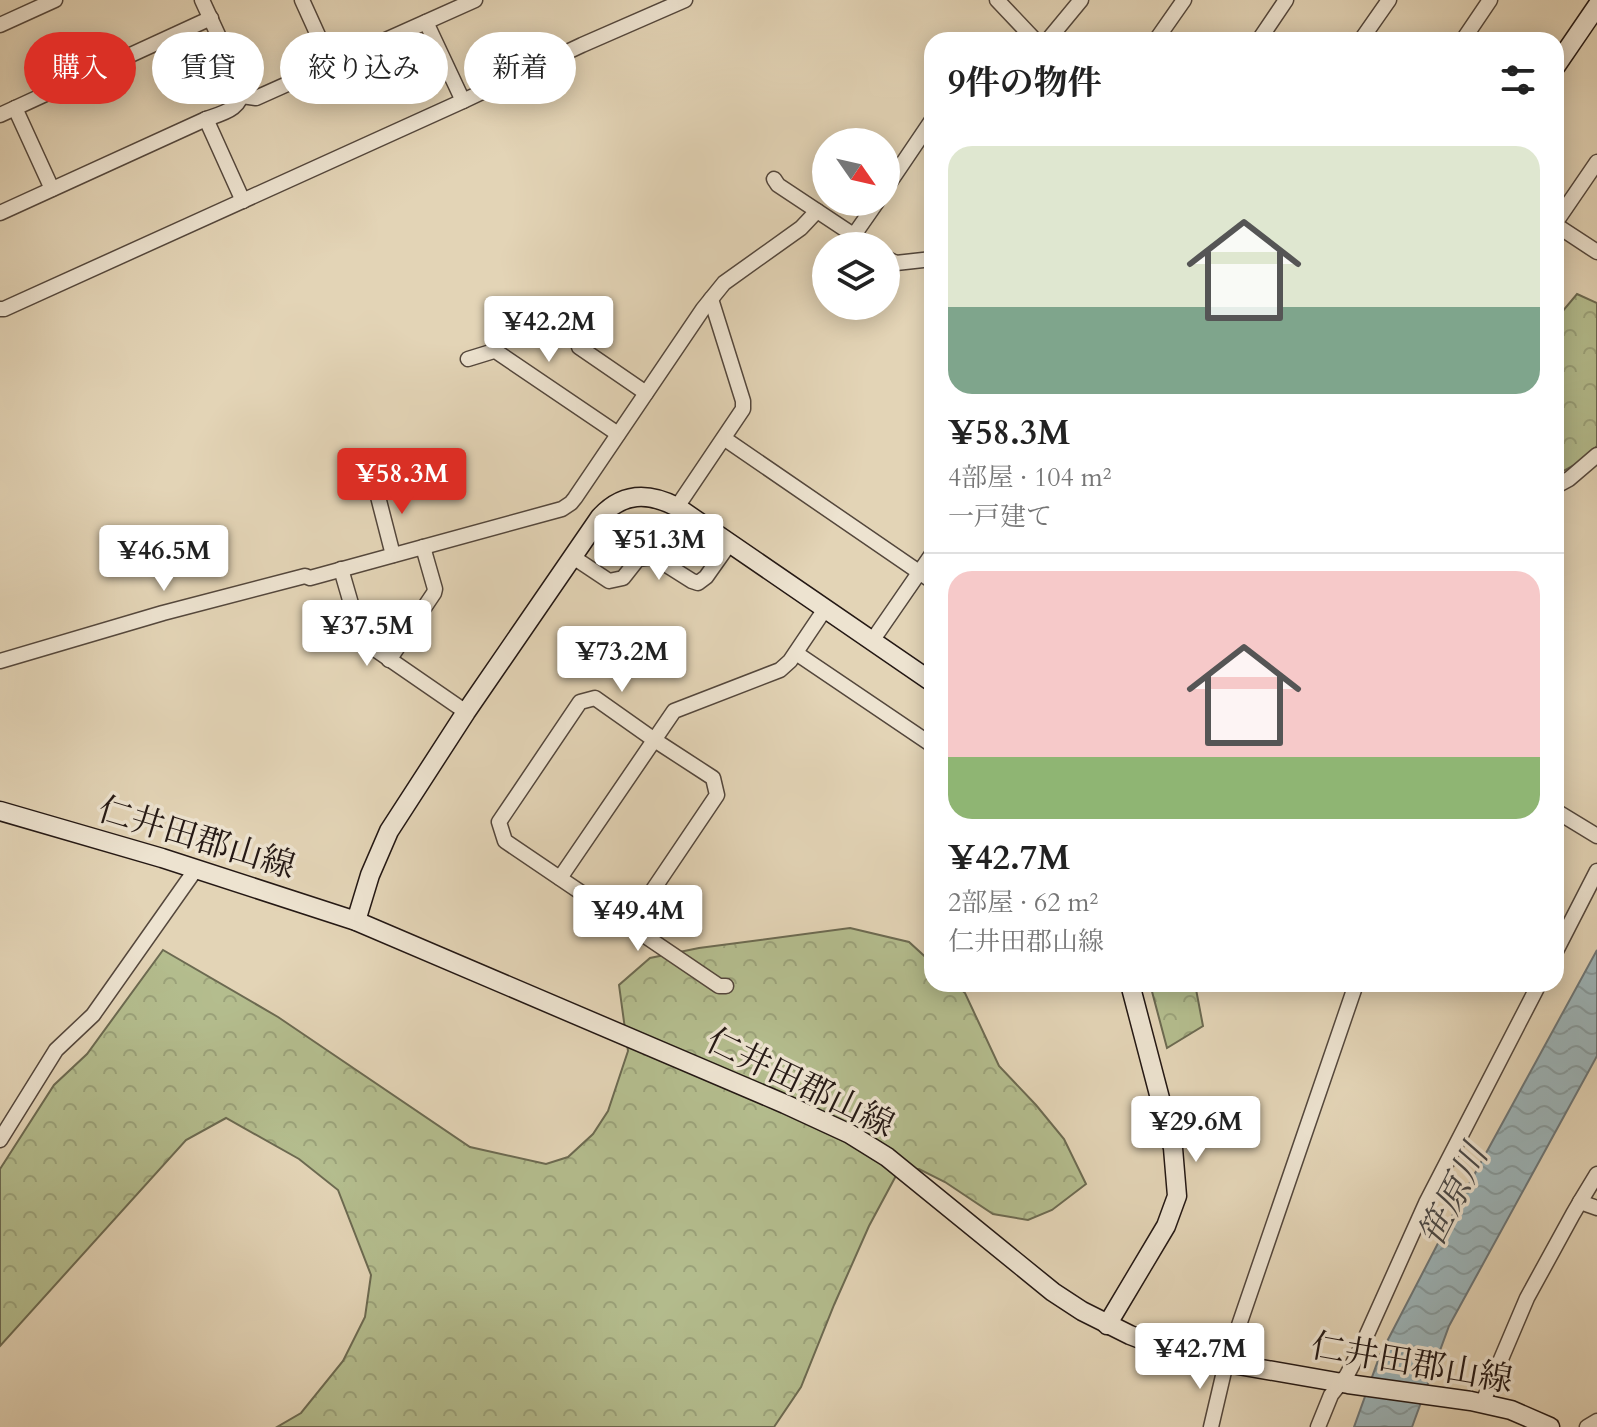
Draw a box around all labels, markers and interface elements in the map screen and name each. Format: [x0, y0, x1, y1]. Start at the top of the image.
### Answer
chip: 購入 [24, 32, 136, 104]
chip: 賃貸 [152, 32, 264, 104]
chip: 絞り込み [280, 32, 448, 104]
chip: 新着 [464, 32, 576, 104]
icon: filters [1496, 58, 1540, 102]
text: 9件の物件 [948, 60, 1101, 106]
north arrow [812, 128, 900, 216]
map controls [812, 128, 900, 320]
icon: home [1172, 198, 1316, 342]
button: layers [812, 232, 900, 320]
pin: ¥42.2M [484, 296, 614, 364]
text: ¥42.2M [502, 304, 596, 339]
text: ¥58.3M [948, 410, 1070, 456]
pin: ¥58.3M [337, 448, 467, 516]
text: ¥58.3M [355, 456, 449, 491]
text: 4部屋 · 104 m² [948, 460, 1112, 495]
text: 一戸建て [948, 499, 1052, 534]
pin: ¥51.3M [594, 514, 724, 582]
text: ¥51.3M [612, 522, 706, 557]
pin: ¥46.5M [99, 525, 229, 593]
text: ¥46.5M [117, 533, 211, 568]
pin: ¥37.5M [302, 600, 432, 668]
text: ¥37.5M [320, 608, 414, 643]
icon: home [1172, 623, 1316, 767]
pin: ¥73.2M [557, 626, 687, 694]
text: ¥73.2M [575, 634, 669, 669]
street label: 仁井田郡山線 [92, 786, 301, 890]
text: ¥42.7M [948, 835, 1070, 881]
pin: ¥49.4M [573, 885, 703, 953]
text: 2部屋 · 62 m² [948, 885, 1098, 920]
text: ¥49.4M [591, 893, 685, 928]
text: 仁井田郡山線 [948, 924, 1104, 959]
street label: 仁井田郡山線 [699, 1018, 902, 1148]
pin: ¥29.6M [1131, 1096, 1261, 1164]
text: ¥29.6M [1149, 1104, 1243, 1139]
water label: 笹原川 [1407, 1133, 1501, 1255]
pin: ¥42.7M [1135, 1323, 1265, 1391]
street label: 仁井田郡山線 [1307, 1323, 1516, 1403]
text: ¥42.7M [1153, 1331, 1247, 1366]

